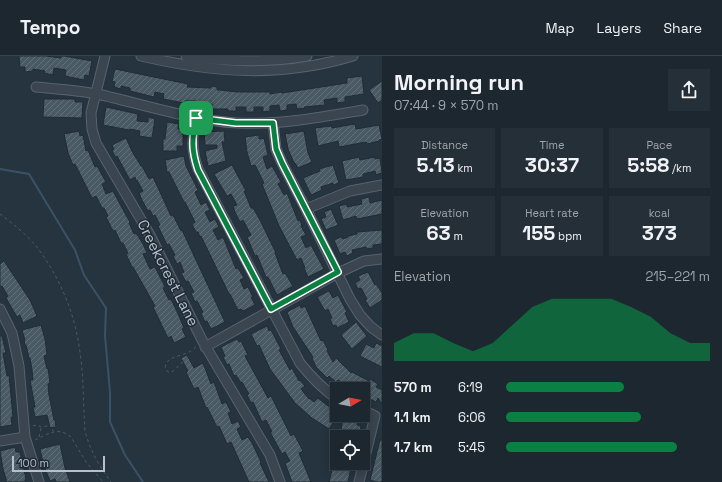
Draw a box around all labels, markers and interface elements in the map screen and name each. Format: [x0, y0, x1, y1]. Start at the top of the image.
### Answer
text: Tempo [20, 15, 80, 40]
text: Map [545, 19, 575, 37]
text: Layers [597, 19, 641, 37]
text: Share [663, 19, 702, 37]
text: Morning run [394, 68, 524, 96]
button: share [668, 69, 710, 111]
text: 07:44 · 9 × 570 m [394, 97, 499, 114]
pin [179, 101, 213, 135]
icon: arrive [185, 107, 207, 129]
text: Distance [421, 138, 468, 152]
text: Time [539, 138, 565, 152]
text: Pace [646, 138, 672, 152]
text: 5.13 [416, 152, 455, 178]
text: 30:37 [525, 152, 579, 178]
text: 5:58 [627, 152, 669, 178]
text: km [455, 161, 473, 175]
text: /km [669, 161, 691, 175]
text: Elevation [421, 206, 469, 220]
text: Heart rate [525, 206, 579, 220]
text: kcal [649, 206, 670, 220]
street label: Creekcrest Lane [133, 216, 204, 329]
text: 63 [426, 220, 451, 246]
text: 155 [522, 220, 555, 246]
text: 373 [642, 220, 677, 246]
text: m [451, 229, 463, 243]
text: bpm [555, 229, 582, 243]
text: Elevation [394, 268, 451, 285]
text: 215–221 m [645, 268, 710, 285]
text: 570 m [394, 379, 432, 396]
text: 6:19 [458, 379, 483, 396]
north arrow [330, 382, 370, 422]
map controls [330, 382, 370, 470]
text: 1.1 km [394, 409, 431, 426]
text: 6:06 [458, 409, 486, 426]
button: locate [330, 430, 370, 470]
text: 1.7 km [394, 439, 432, 456]
text: 5:45 [458, 439, 485, 456]
scale bar [12, 454, 105, 473]
text: 100 m [18, 456, 49, 470]

